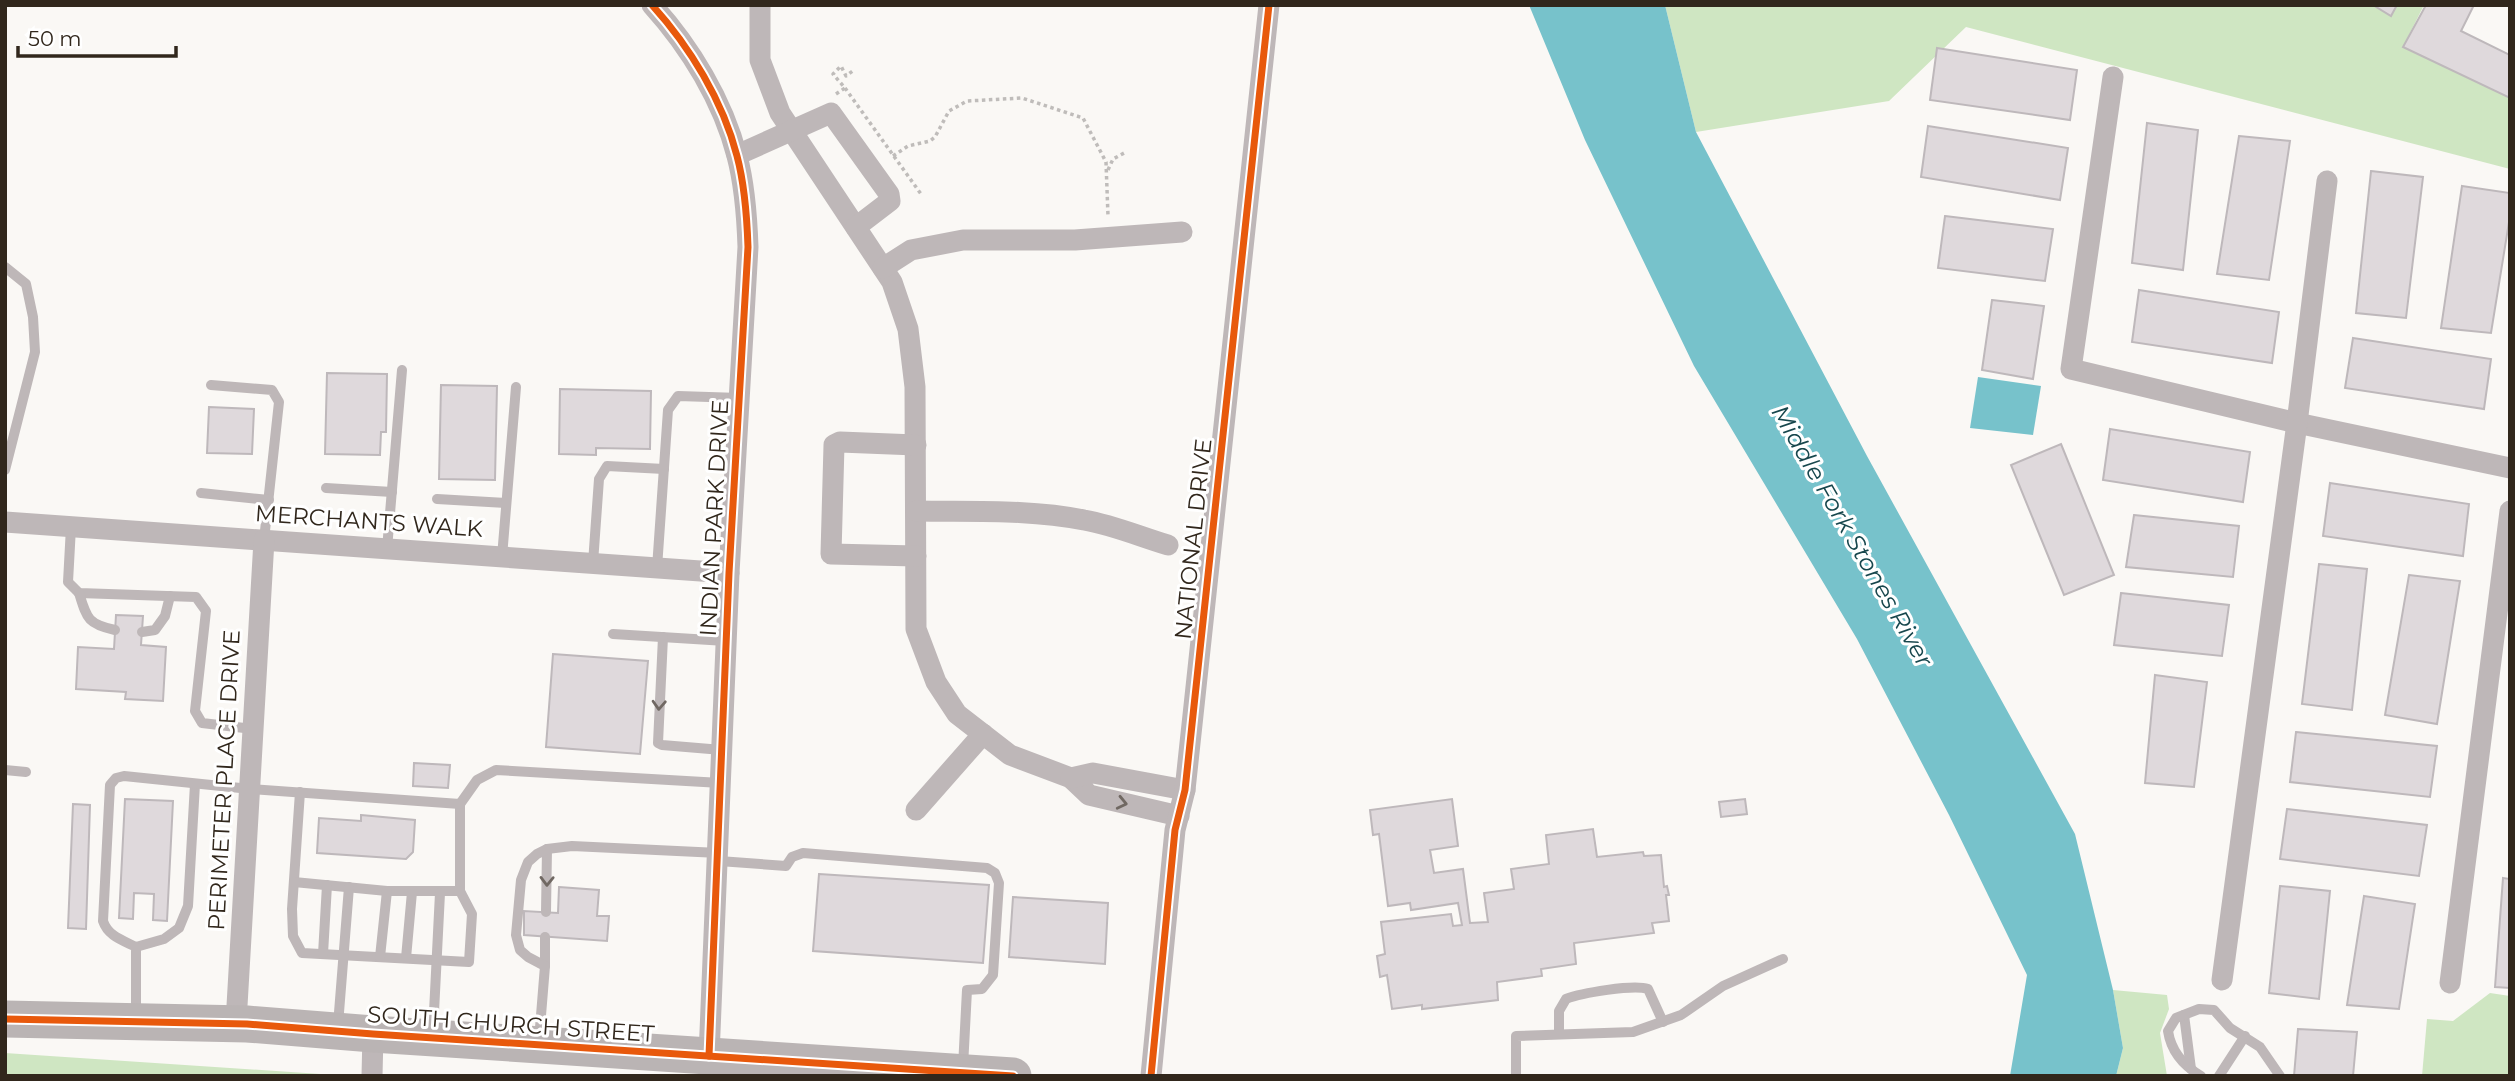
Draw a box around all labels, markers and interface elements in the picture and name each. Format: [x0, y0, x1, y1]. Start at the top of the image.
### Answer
scale bar [18, 14, 175, 58]
text: 50 m [28, 26, 82, 51]
street label: INDIAN PARK DRIVE [694, 399, 734, 637]
water label: Middle Fork Stones River [1766, 400, 1940, 673]
street label: NATIONAL DRIVE [1169, 437, 1217, 641]
street label: MERCHANTS WALK [254, 499, 485, 543]
street label: PERIMETER PLACE DRIVE [202, 629, 246, 931]
one-way arrow [652, 700, 667, 711]
one-way arrow [1116, 795, 1128, 809]
one-way arrow [539, 876, 554, 887]
street label: SOUTH CHURCH STREET [366, 1000, 656, 1048]

